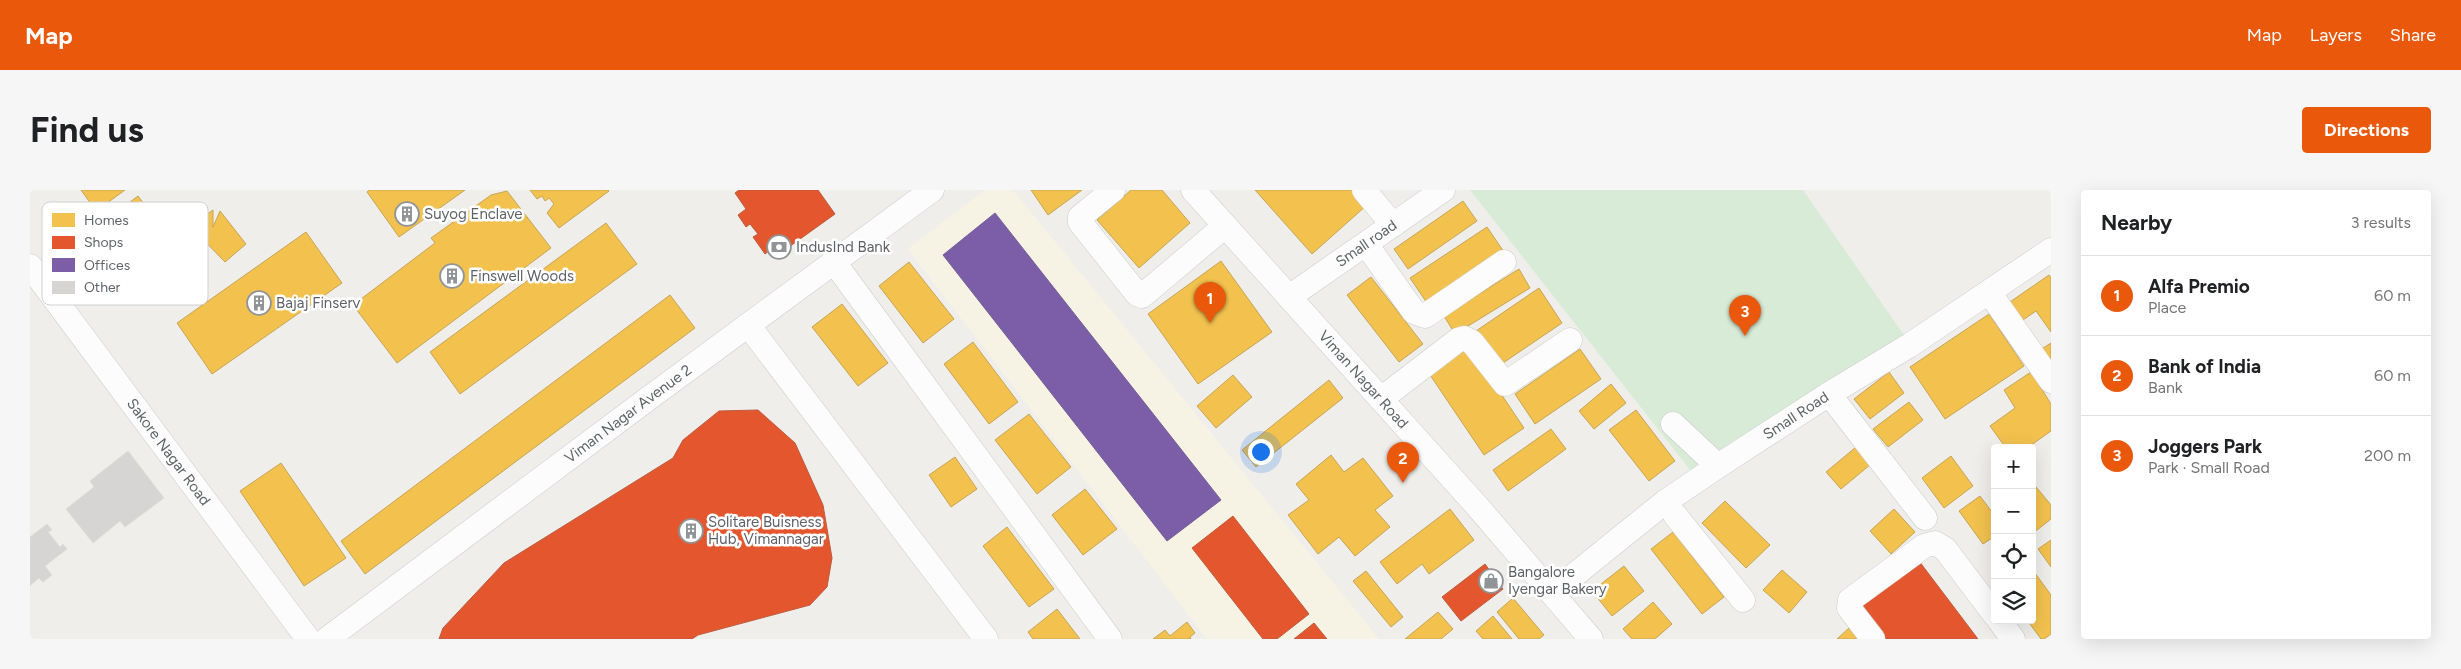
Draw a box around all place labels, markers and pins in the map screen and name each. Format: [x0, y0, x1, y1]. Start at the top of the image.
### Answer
building icon: Suyog Enclave [394, 201, 420, 227]
place label: Suyog Enclave [424, 205, 523, 223]
bank icon: IndusInd Bank [766, 234, 792, 260]
place label: IndusInd Bank [796, 238, 891, 256]
building icon: Finswell Woods [439, 263, 465, 289]
place label: Finswell Woods [470, 267, 574, 285]
pin: 1 [1194, 282, 1226, 323]
building icon: Bajaj Finserv [246, 290, 272, 316]
place label: Bajaj Finserv [276, 294, 360, 312]
pin: 3 [1729, 295, 1761, 336]
pin: 2 [1387, 442, 1419, 483]
place label: Solitare Buisness Hub, Vimannagar [708, 513, 824, 548]
building icon: Solitare Buisness Hub, Vimannagar [678, 518, 704, 544]
place label: Bangalore Iyengar Bakery [1508, 563, 1607, 598]
shop icon: Bangalore Iyengar Bakery [1478, 568, 1504, 594]

